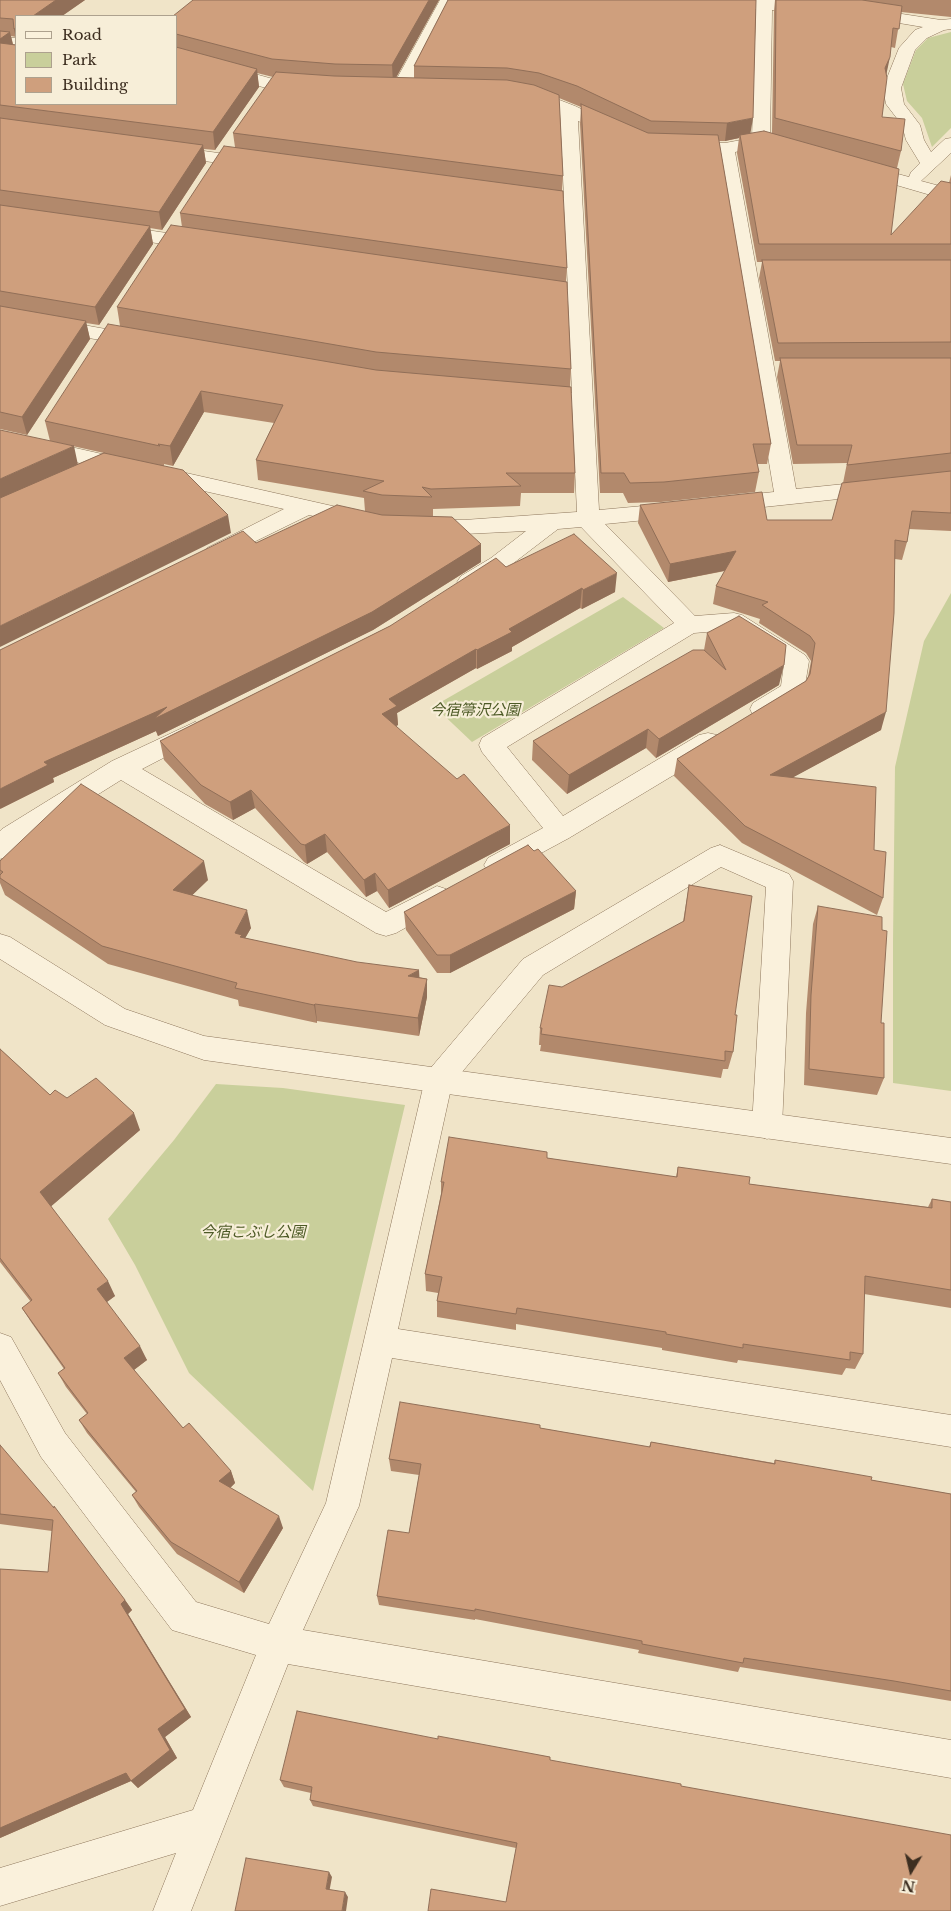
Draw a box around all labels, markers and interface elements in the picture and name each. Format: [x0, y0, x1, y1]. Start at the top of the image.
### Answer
legend [15, 15, 178, 105]
text: Road [62, 25, 102, 44]
text: Park [62, 50, 97, 69]
text: Building [62, 75, 128, 94]
park label: 今宿箒沢公園 [430, 702, 520, 720]
park label: 今宿こぶし公園 [201, 1224, 305, 1242]
north arrow [886, 1846, 936, 1896]
text: N [901, 1876, 917, 1896]

